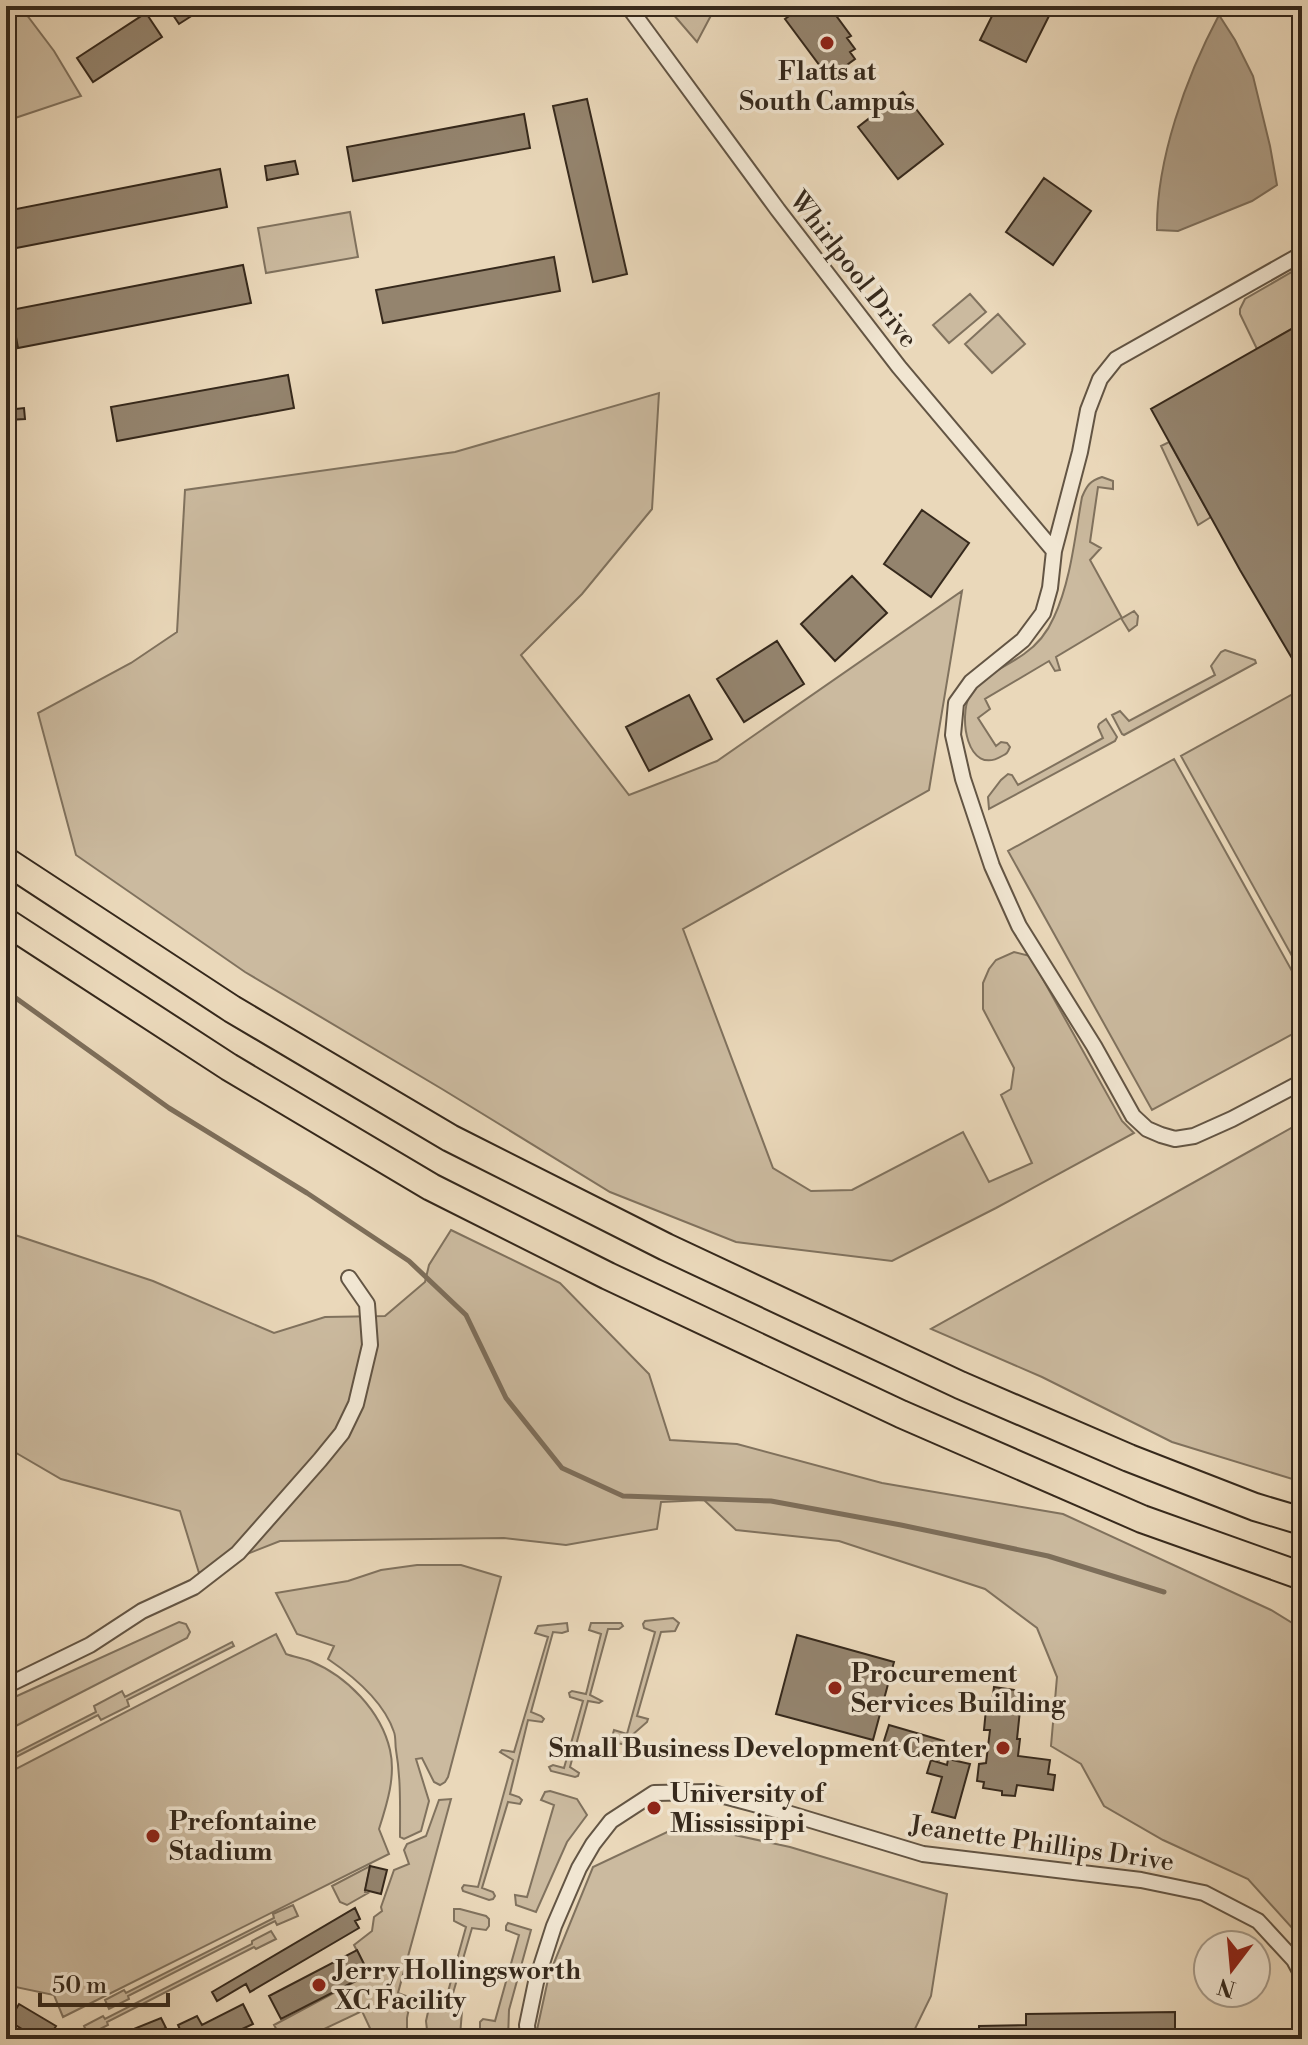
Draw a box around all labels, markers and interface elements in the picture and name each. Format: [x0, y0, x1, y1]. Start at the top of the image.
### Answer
marker: Flatts at South Campus [818, 34, 836, 52]
place label: Flatts at South Campus [739, 56, 915, 118]
street label: Whirlpool Drive [782, 184, 924, 354]
place label: Procurement Services Building [851, 1658, 1067, 1720]
marker: Procurement Services Building [826, 1679, 844, 1697]
place label: Small Business Development Center [549, 1733, 987, 1765]
marker: Small Business Development Center [994, 1739, 1012, 1757]
place label: University of Mississippi [670, 1778, 827, 1840]
marker: University of Mississippi [645, 1799, 663, 1817]
place label: Prefontaine Stadium [169, 1806, 317, 1868]
street label: Jeanette Phillips Drive [907, 1809, 1176, 1878]
marker: Prefontaine Stadium [144, 1827, 162, 1845]
north arrow [1192, 1929, 1272, 2009]
place label: Jerry Hollingsworth XC Facility [332, 1955, 581, 2017]
scale bar [40, 1957, 168, 2007]
text: 50 m [52, 1971, 107, 2001]
text: N [1214, 1971, 1239, 2002]
marker: Jerry Hollingsworth XC Facility [310, 1976, 328, 1994]

